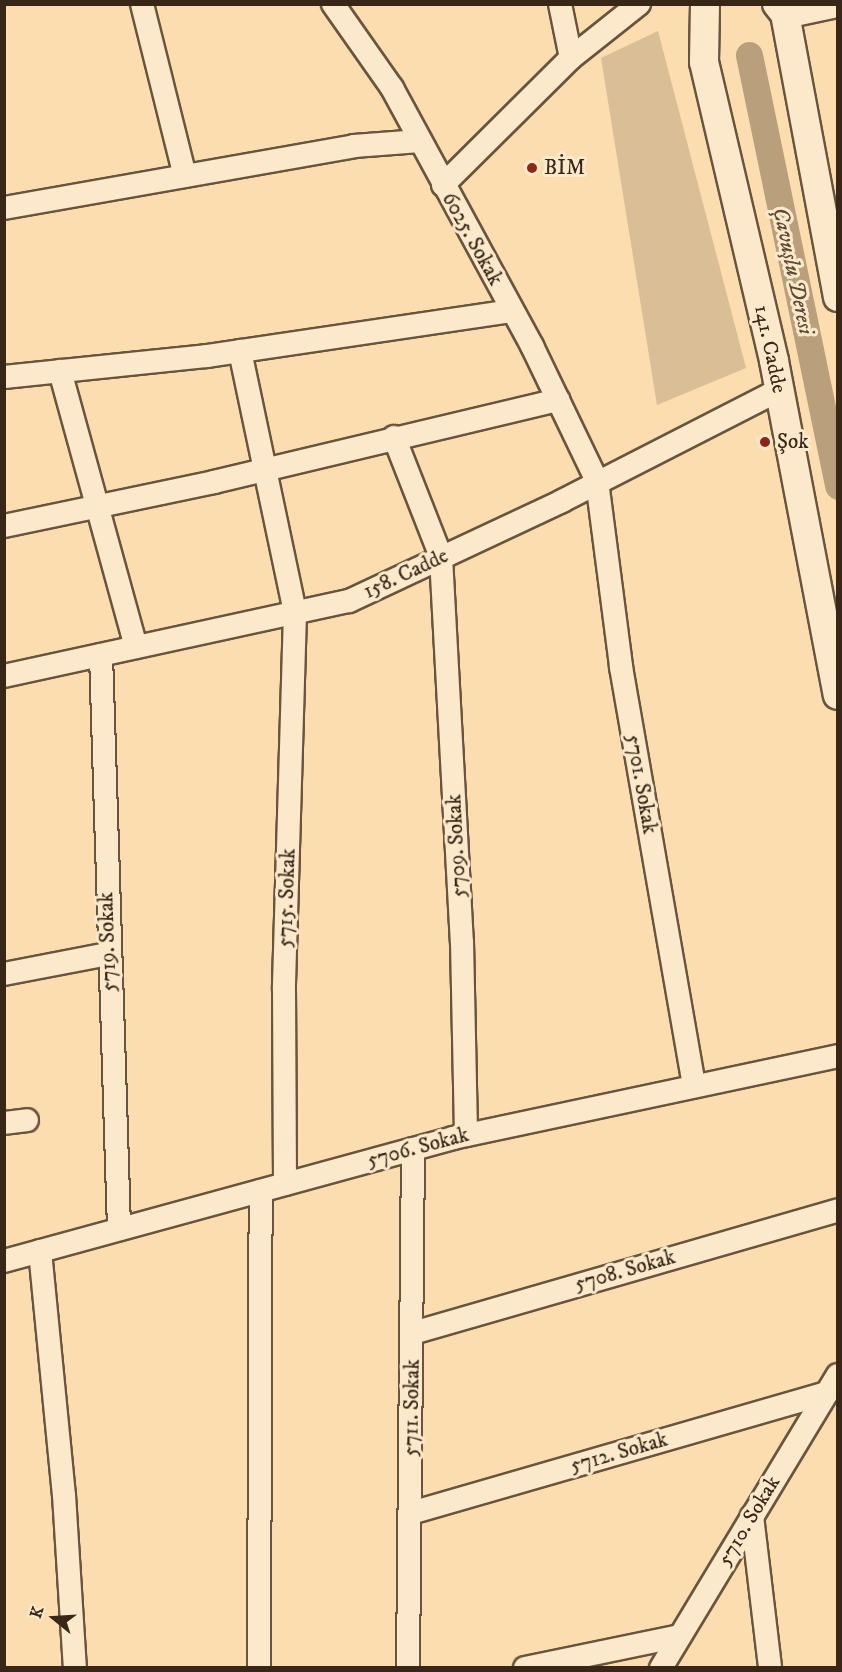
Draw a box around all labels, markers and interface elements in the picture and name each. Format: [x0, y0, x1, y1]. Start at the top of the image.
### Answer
place label: BİM [544, 155, 585, 181]
marker: BİM [525, 161, 539, 175]
street label: 6025. Sokak [436, 188, 508, 290]
water label: Çavuşlu Deresi [767, 205, 819, 337]
street label: 141. Cadde [748, 303, 792, 395]
place label: Şok [777, 429, 809, 455]
marker: Şok [758, 435, 772, 449]
street label: 158. Cadde [360, 543, 452, 605]
street label: 5701. Sokak [620, 732, 662, 836]
street label: 5709. Sokak [442, 794, 472, 898]
street label: 5715. Sokak [273, 848, 301, 948]
street label: 5719. Sokak [94, 892, 122, 992]
street label: 5706. Sokak [364, 1122, 472, 1174]
street label: 5708. Sokak [572, 1245, 678, 1297]
street label: 5711. Sokak [399, 1359, 425, 1457]
street label: 5712. Sokak [567, 1427, 671, 1479]
street label: 5710. Sokak [712, 1471, 786, 1571]
north arrow [24, 1588, 84, 1648]
text: K [26, 1604, 48, 1621]

